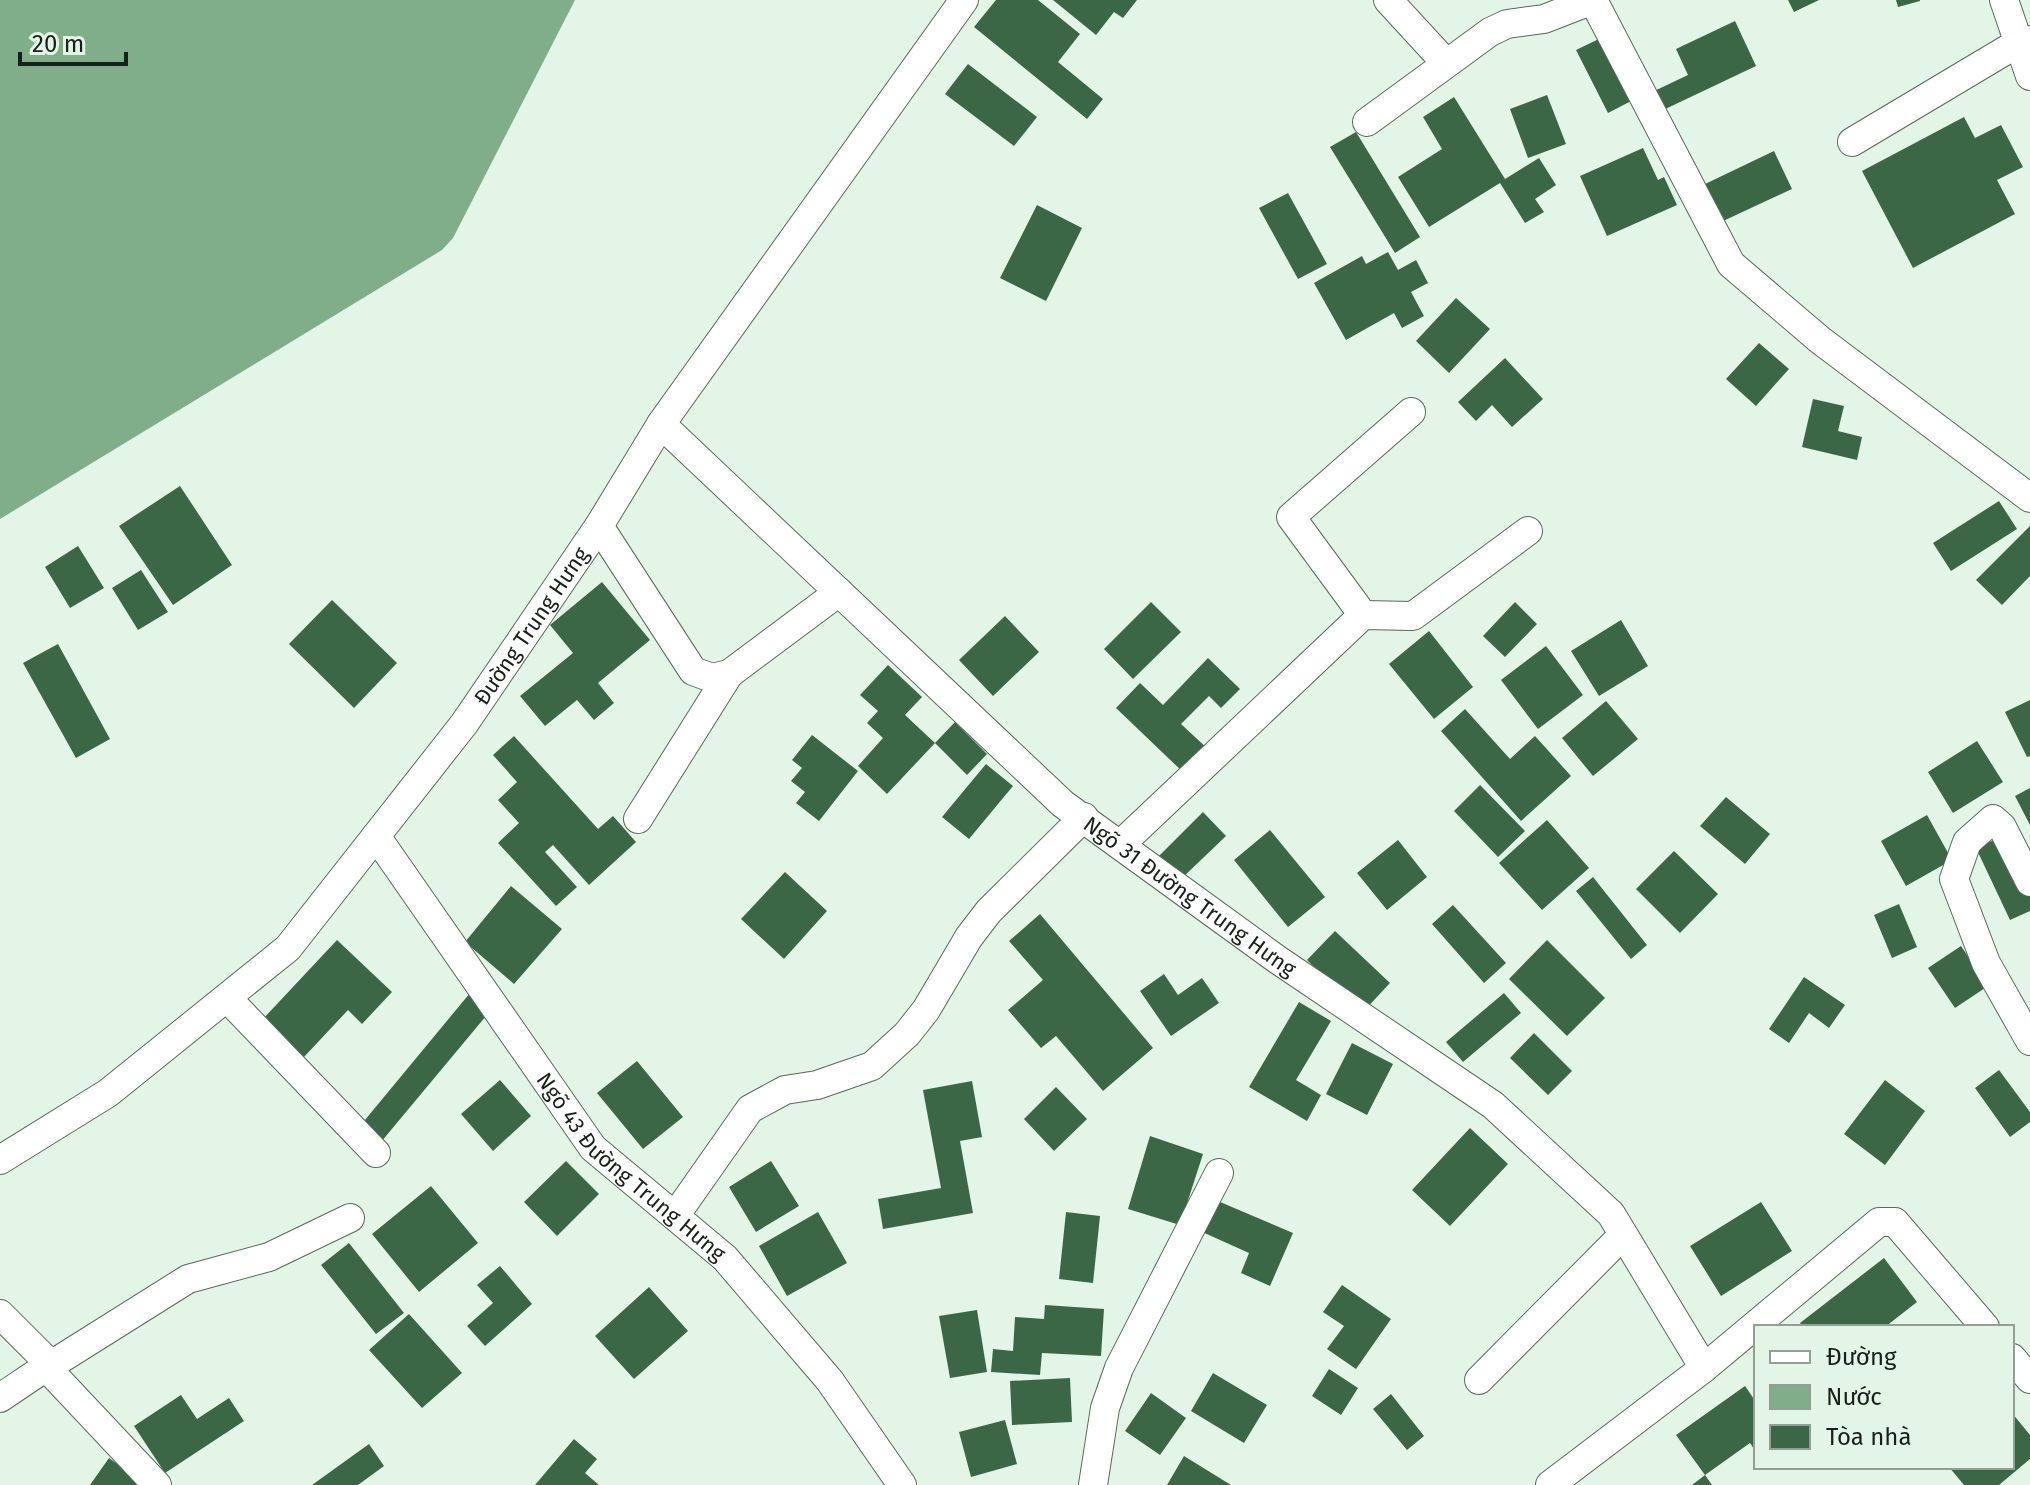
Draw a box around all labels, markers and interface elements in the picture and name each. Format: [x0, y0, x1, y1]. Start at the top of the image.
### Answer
scale bar [20, 16, 126, 66]
text: 20 m [32, 30, 84, 58]
street label: Đường Trung Hưng [468, 541, 595, 710]
street label: Ngõ 31 Đường Trung Hưng [1078, 810, 1302, 983]
street label: Ngõ 43 Đường Trung Hưng [531, 1067, 732, 1267]
legend [1754, 1325, 2014, 1469]
text: Đường [1826, 1343, 1897, 1371]
text: Nước [1826, 1383, 1882, 1411]
text: Tòa nhà [1826, 1423, 1911, 1451]

